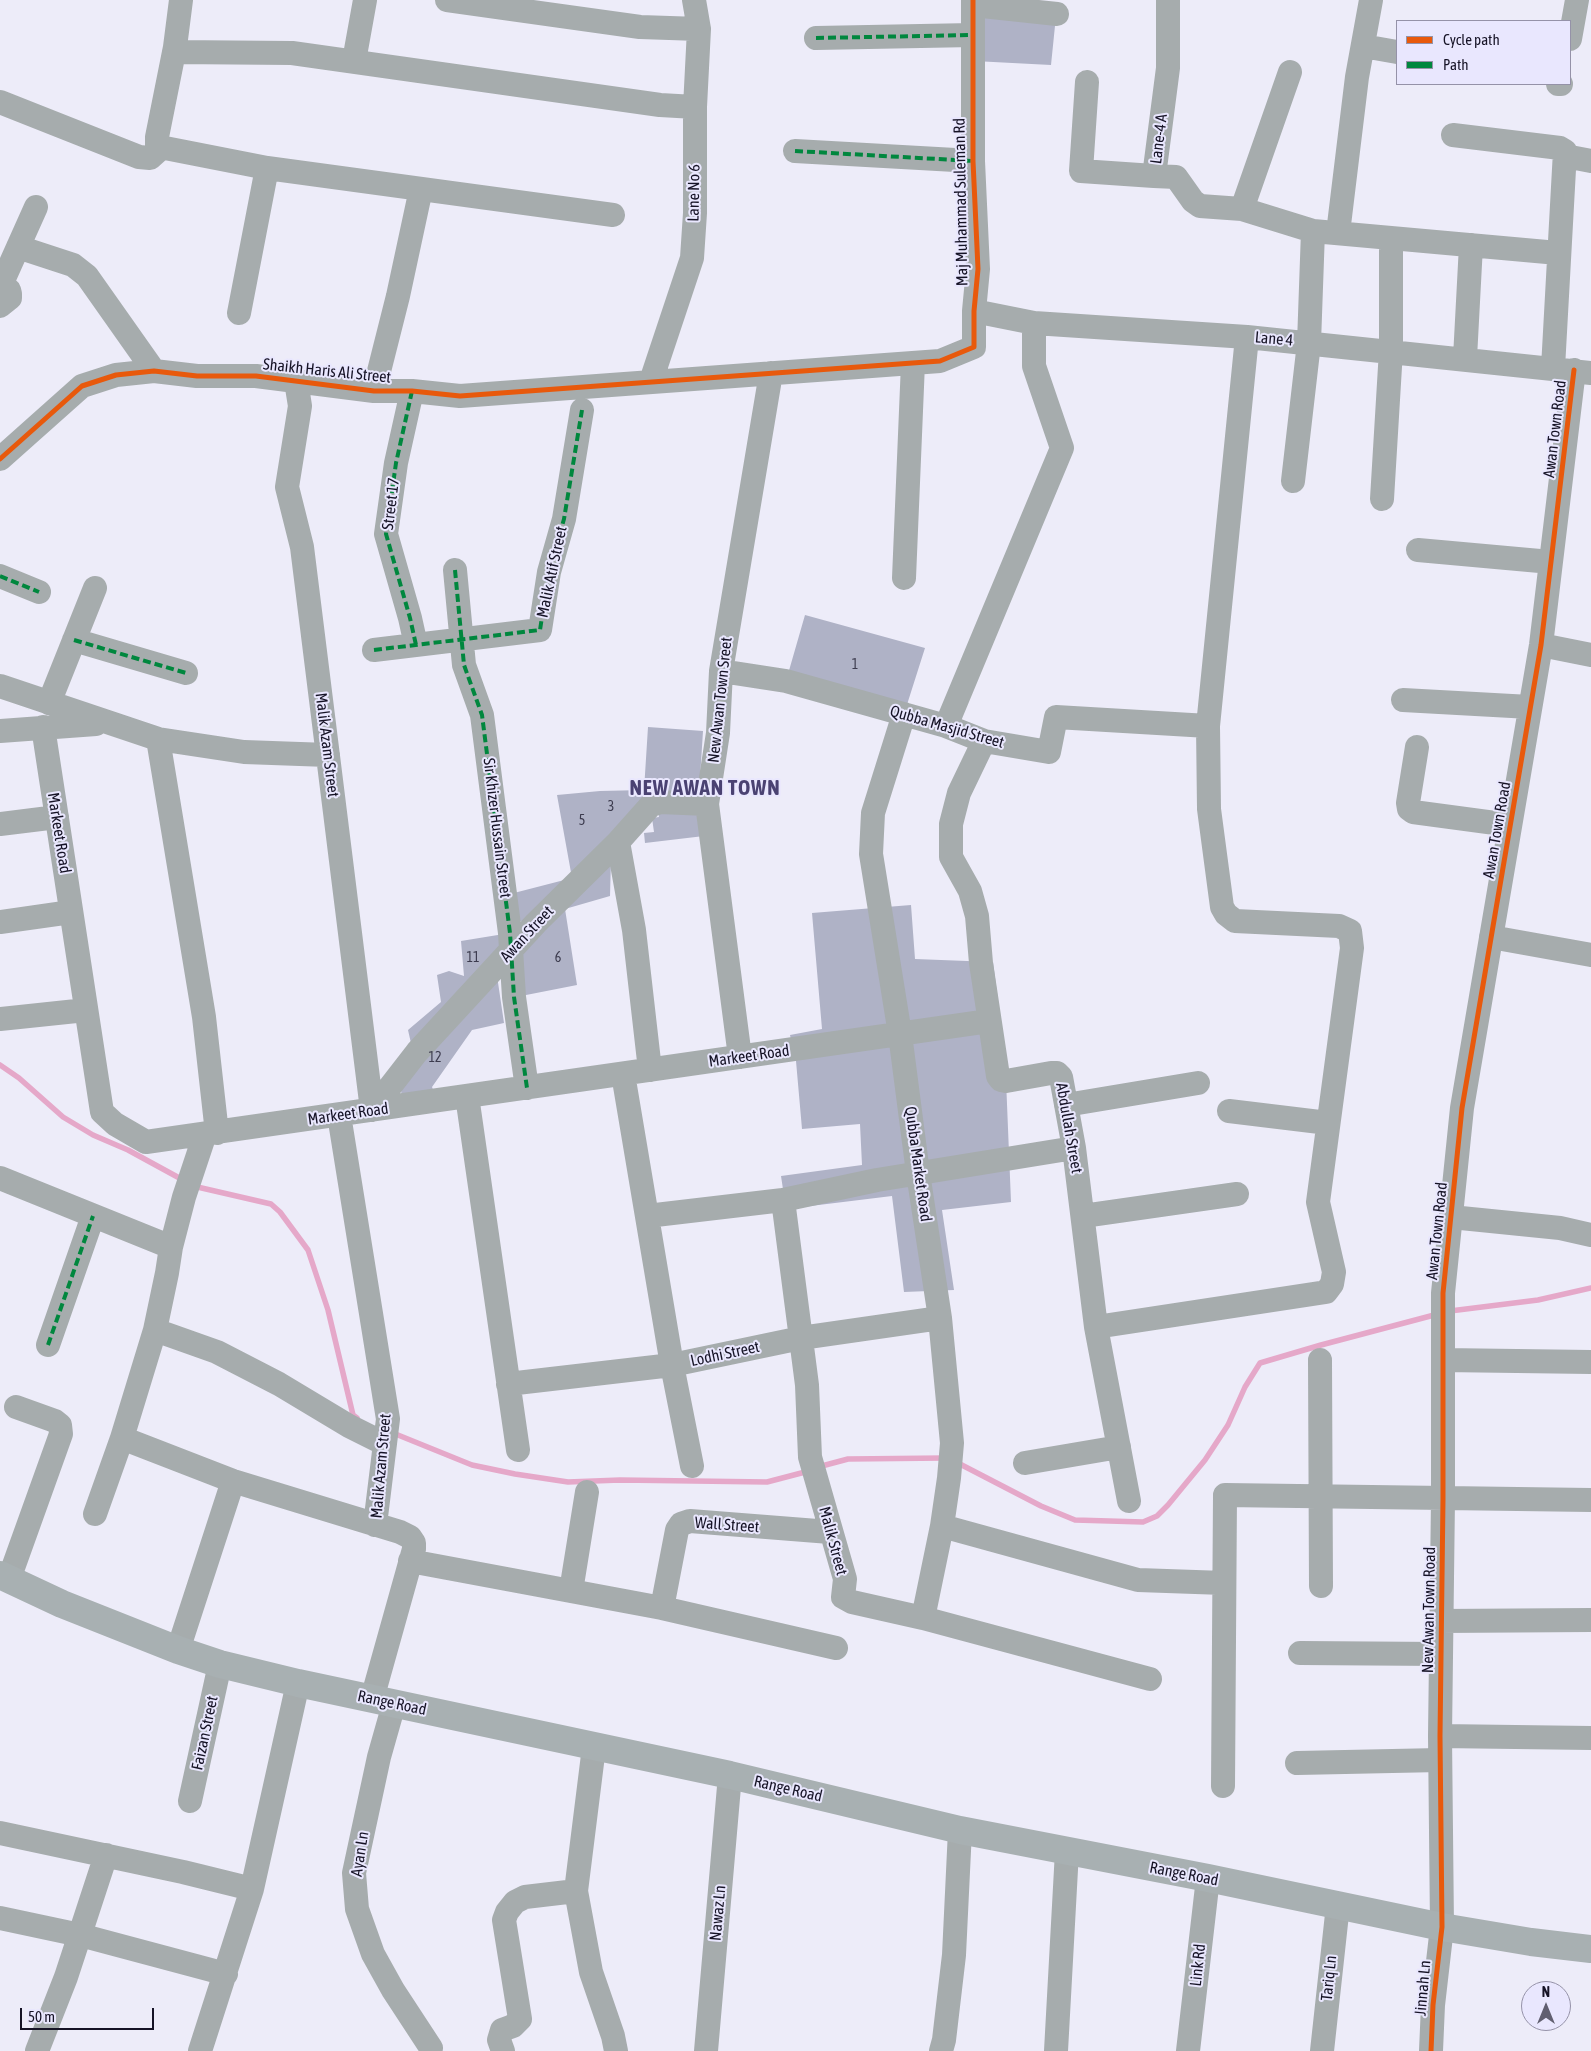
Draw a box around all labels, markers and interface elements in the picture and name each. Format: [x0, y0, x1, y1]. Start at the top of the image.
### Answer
legend [1396, 20, 1571, 85]
text: Cycle path [1443, 31, 1500, 48]
text: Path [1443, 56, 1469, 73]
street label: Lane-4 A [1146, 113, 1172, 165]
street label: Maj Muhammad Suleman Rd [950, 118, 972, 286]
street label: Lane No 6 [684, 164, 704, 222]
street label: Lane 4 [1254, 328, 1294, 350]
street label: Shaikh Haris Ali Street [262, 355, 392, 387]
street label: Awan Town Road [1539, 379, 1571, 479]
street label: Street 17 [378, 477, 404, 531]
street label: Malik Atif Street [533, 524, 571, 620]
street label: New Awan Town Sreet [704, 636, 736, 764]
house number: 1 [852, 657, 858, 673]
street label: Malik Azam Street [311, 692, 343, 798]
street label: Qubba Masjid Street [888, 702, 1006, 752]
street label: Sir Khizer Hussain Street [479, 757, 515, 899]
district label: NEW AWAN TOWN [628, 775, 782, 801]
street label: Awan Town Road [1479, 780, 1515, 880]
street label: Markeet Road [43, 791, 75, 875]
house number: 3 [608, 799, 614, 815]
house number: 5 [579, 813, 585, 829]
street label: Awan Street [496, 902, 558, 966]
house number: 11 [466, 950, 480, 966]
house number: 6 [555, 950, 561, 966]
street label: Markeet Road [707, 1041, 791, 1071]
house number: 12 [428, 1050, 442, 1066]
street label: Abdullah Street [1052, 1081, 1086, 1175]
street label: Markeet Road [306, 1099, 390, 1129]
street label: Qubba Market Road [900, 1105, 936, 1223]
street label: Awan Town Road [1422, 1181, 1452, 1281]
street label: Lodhi Street [689, 1337, 761, 1371]
street label: Malik Azam Street [367, 1413, 395, 1519]
street label: Malik Street [815, 1505, 851, 1577]
street label: Wall Street [694, 1513, 760, 1537]
street label: New Awan Town Road [1418, 1547, 1440, 1673]
street label: Range Road [356, 1686, 428, 1720]
street label: Faizan Street [188, 1694, 222, 1772]
street label: Range Road [752, 1772, 824, 1806]
street label: Ayan Ln [347, 1830, 373, 1878]
street label: Range Road [1148, 1858, 1220, 1890]
street label: Nawaz Ln [706, 1884, 730, 1942]
street label: Link Rd [1186, 1943, 1210, 1987]
street label: Tariq Ln [1317, 1954, 1341, 2002]
street label: Jinnah Ln [1411, 1959, 1435, 2017]
north arrow [1521, 1981, 1571, 2031]
text: N [1542, 1984, 1550, 2000]
scale bar [22, 1998, 156, 2030]
text: 50 m [28, 2008, 55, 2025]

